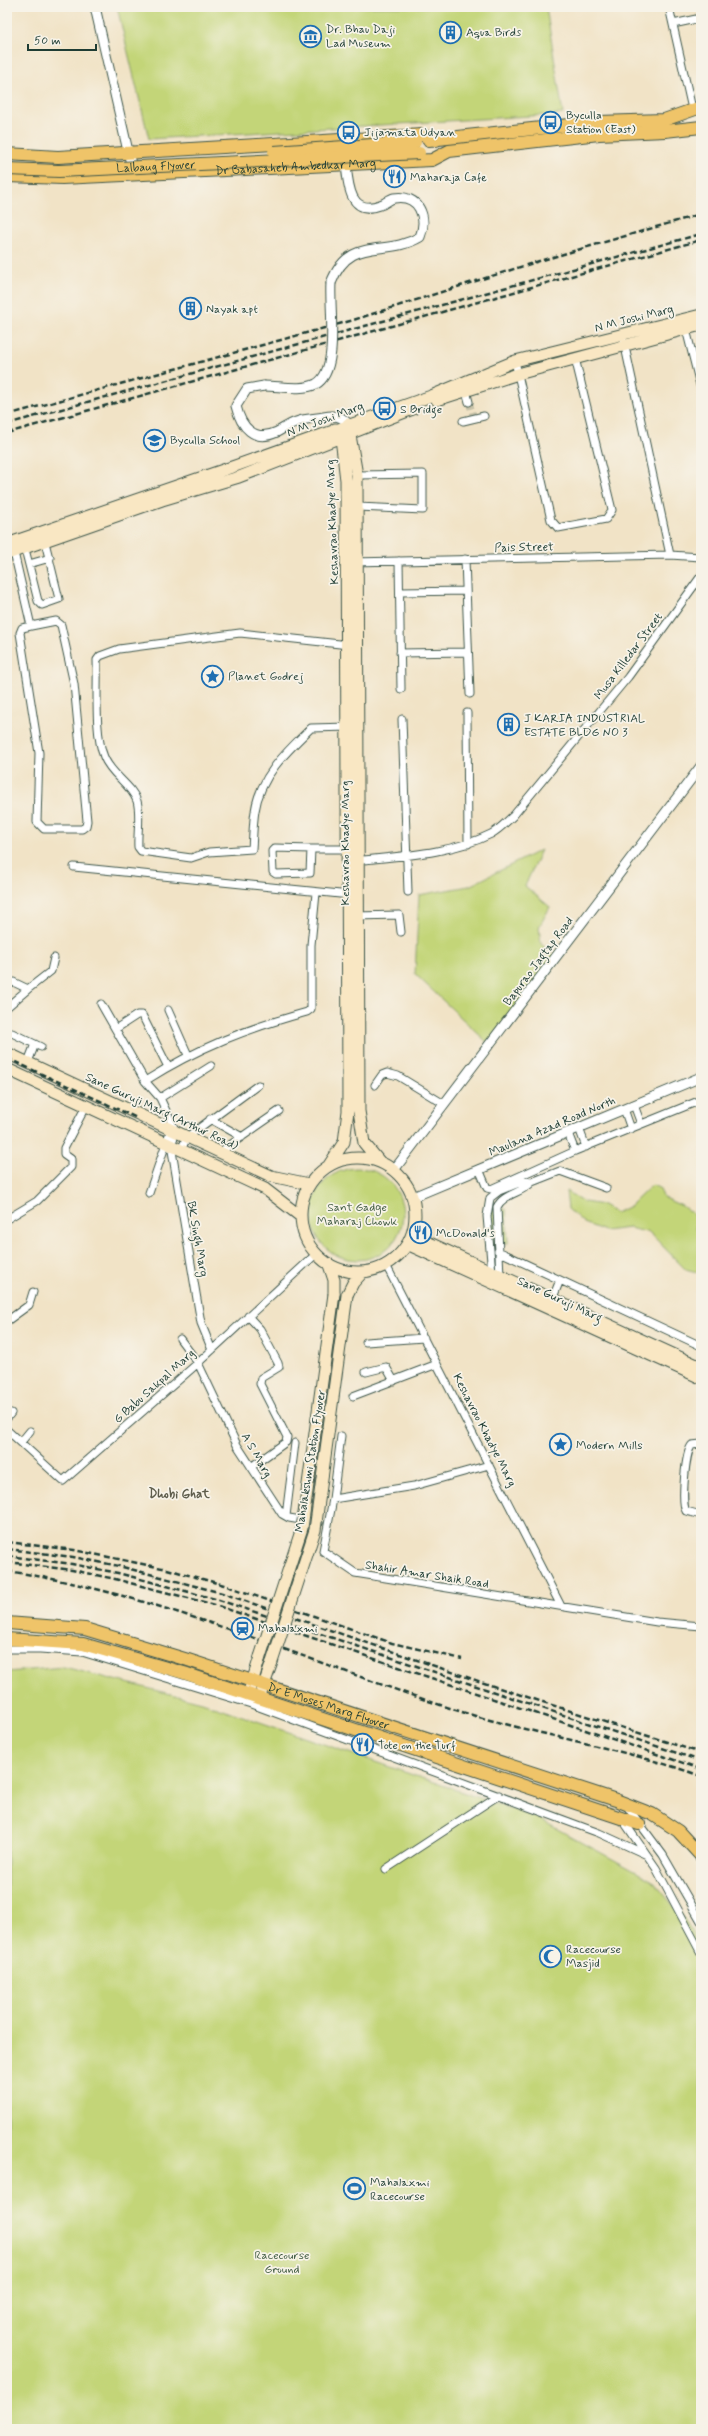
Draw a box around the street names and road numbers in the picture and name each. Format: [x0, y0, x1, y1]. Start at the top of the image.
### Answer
street label: Dr Babasaheb Ambedkar Marg [215, 156, 376, 180]
street label: Lalbaug Flyover [116, 157, 196, 177]
street label: N M Joshi Marg [593, 301, 675, 336]
street label: N M Joshi Marg [285, 399, 366, 441]
street label: Keshavrao Khadye Marg [323, 459, 343, 585]
street label: Pais Street [494, 539, 554, 557]
street label: Musa Killedar Street [591, 609, 667, 703]
street label: Keshavrao Khadye Marg [338, 780, 354, 906]
street label: Bapurao Jagtap Road [500, 914, 578, 1010]
street label: Sane Guruji Marg (Arthur Road) [82, 1069, 241, 1156]
street label: Maulana Azad Road North [487, 1093, 618, 1161]
street label: BK Singh Marg [182, 1200, 212, 1278]
street label: Sane Guruji Marg [514, 1273, 605, 1328]
street label: G Babu Sakpal Marg [111, 1346, 199, 1428]
street label: Keshavrao Khadye Marg [449, 1371, 520, 1490]
street label: Mahalakshmi Station Flyover [292, 1389, 330, 1534]
street label: A S Marg [237, 1430, 275, 1481]
street label: Shahir Amar Shaik Road [364, 1557, 490, 1593]
street label: Dr E Moses Marg Flyover [266, 1680, 392, 1734]

